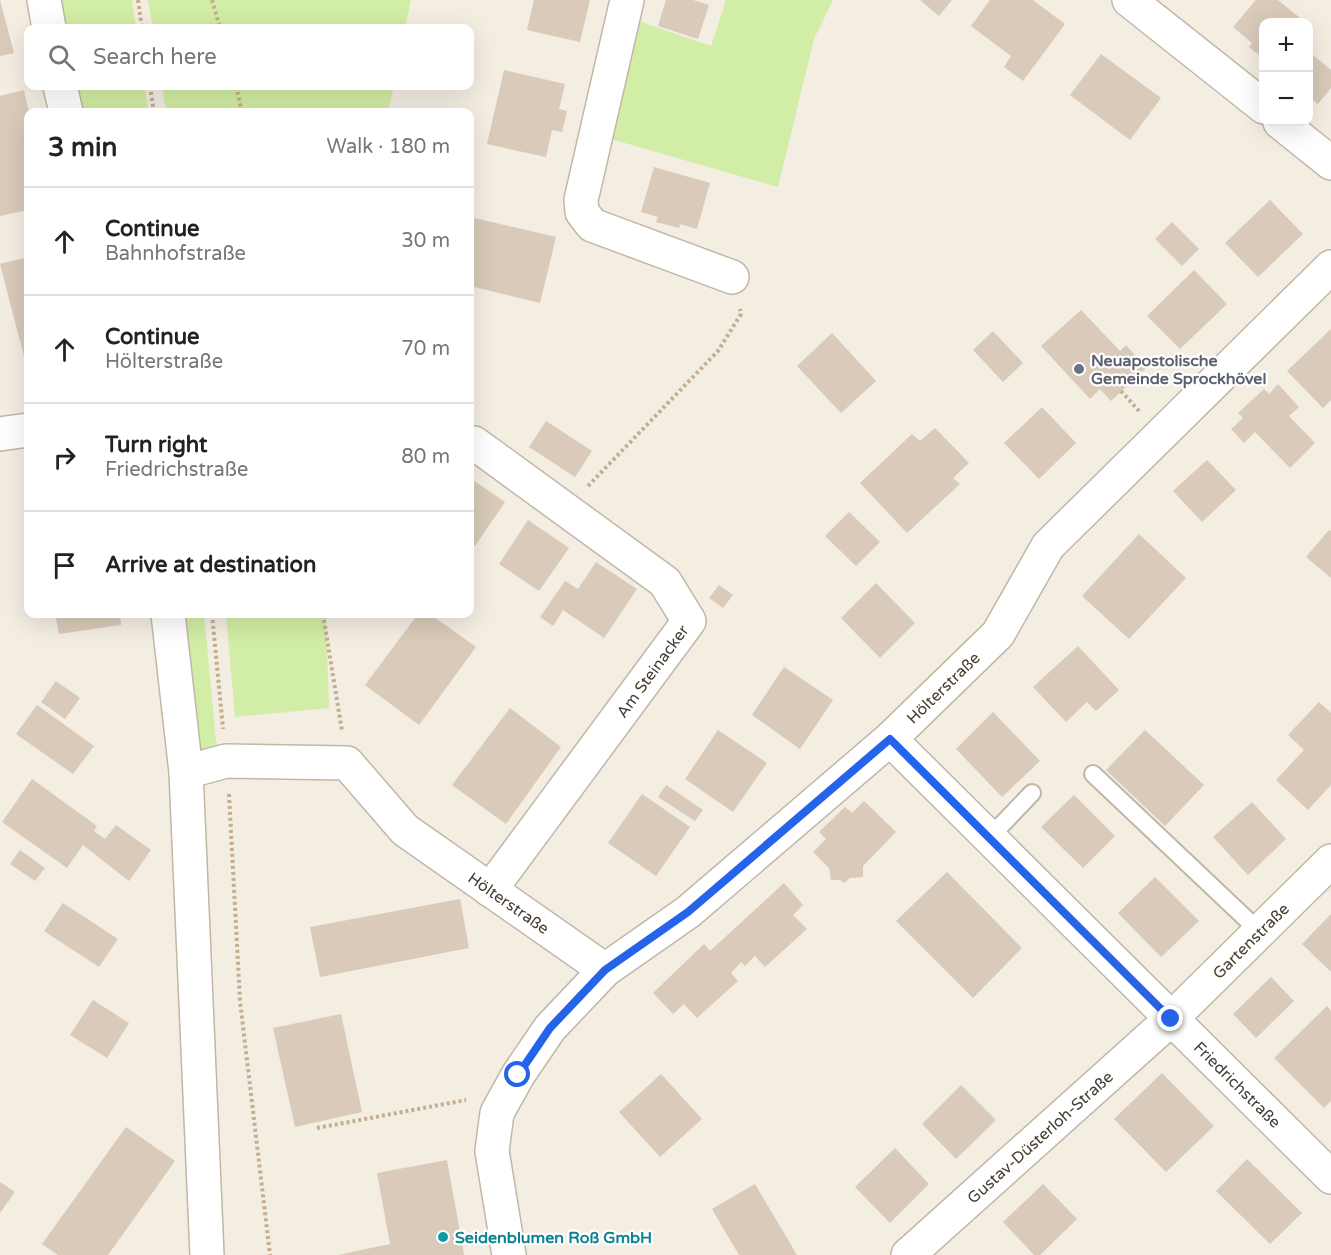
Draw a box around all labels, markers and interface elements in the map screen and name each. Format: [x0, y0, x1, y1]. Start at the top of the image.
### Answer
map controls [1259, 18, 1313, 126]
button: + [1259, 18, 1313, 72]
search box [24, 24, 474, 90]
icon: search [45, 41, 78, 74]
text: Search here [93, 44, 217, 70]
button: − [1259, 72, 1313, 126]
text: 3 min [48, 132, 117, 163]
text: Walk · 180 m [327, 135, 450, 159]
text: Continue [105, 216, 200, 242]
icon: ahead [48, 225, 81, 258]
text: 30 m [401, 229, 450, 253]
text: Bahnhofstraße [105, 242, 246, 266]
text: Continue [105, 324, 200, 350]
icon: ahead [48, 333, 81, 366]
text: 70 m [401, 337, 450, 361]
text: Hölterstraße [105, 350, 223, 374]
place label: Neuapostolische Gemeinde Sprockhövel [1091, 351, 1266, 389]
marker: Neuapostolische Gemeinde Sprockhövel [1072, 362, 1086, 376]
text: Turn right [105, 432, 207, 458]
icon: right [48, 441, 81, 474]
text: 80 m [401, 445, 450, 469]
text: Friedrichstraße [105, 458, 248, 482]
icon: arrive [48, 549, 81, 582]
text: Arrive at destination [105, 552, 316, 578]
street label: Am Steinacker [612, 620, 694, 722]
street label: Hölterstraße [903, 648, 985, 728]
street label: Hölterstraße [464, 868, 553, 939]
street label: Gartenstraße [1209, 899, 1294, 983]
route end [1157, 1005, 1183, 1031]
street label: Friedrichstraße [1189, 1038, 1285, 1133]
route start [504, 1061, 530, 1087]
street label: Gustav-Düsterloh-Straße [963, 1067, 1117, 1208]
place label: Seidenblumen Roß GmbH [455, 1228, 652, 1248]
marker: Seidenblumen Roß GmbH [436, 1230, 450, 1244]

